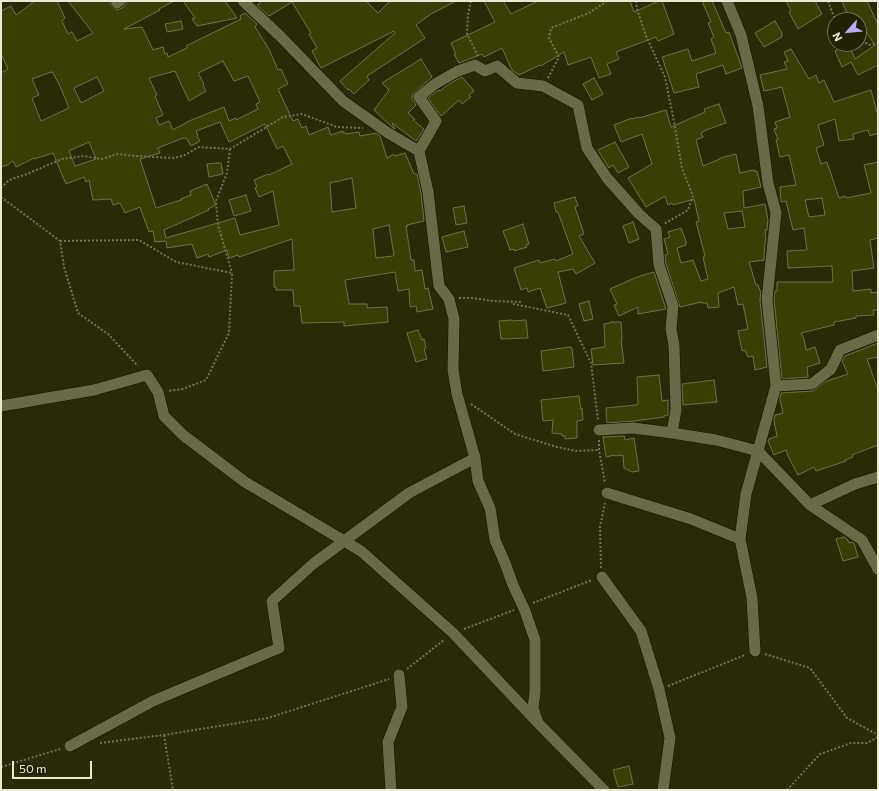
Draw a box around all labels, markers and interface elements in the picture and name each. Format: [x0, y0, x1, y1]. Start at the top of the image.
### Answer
north arrow [827, 12, 867, 52]
text: N [829, 31, 844, 44]
scale bar [14, 753, 94, 779]
text: 50 m [19, 761, 47, 775]

